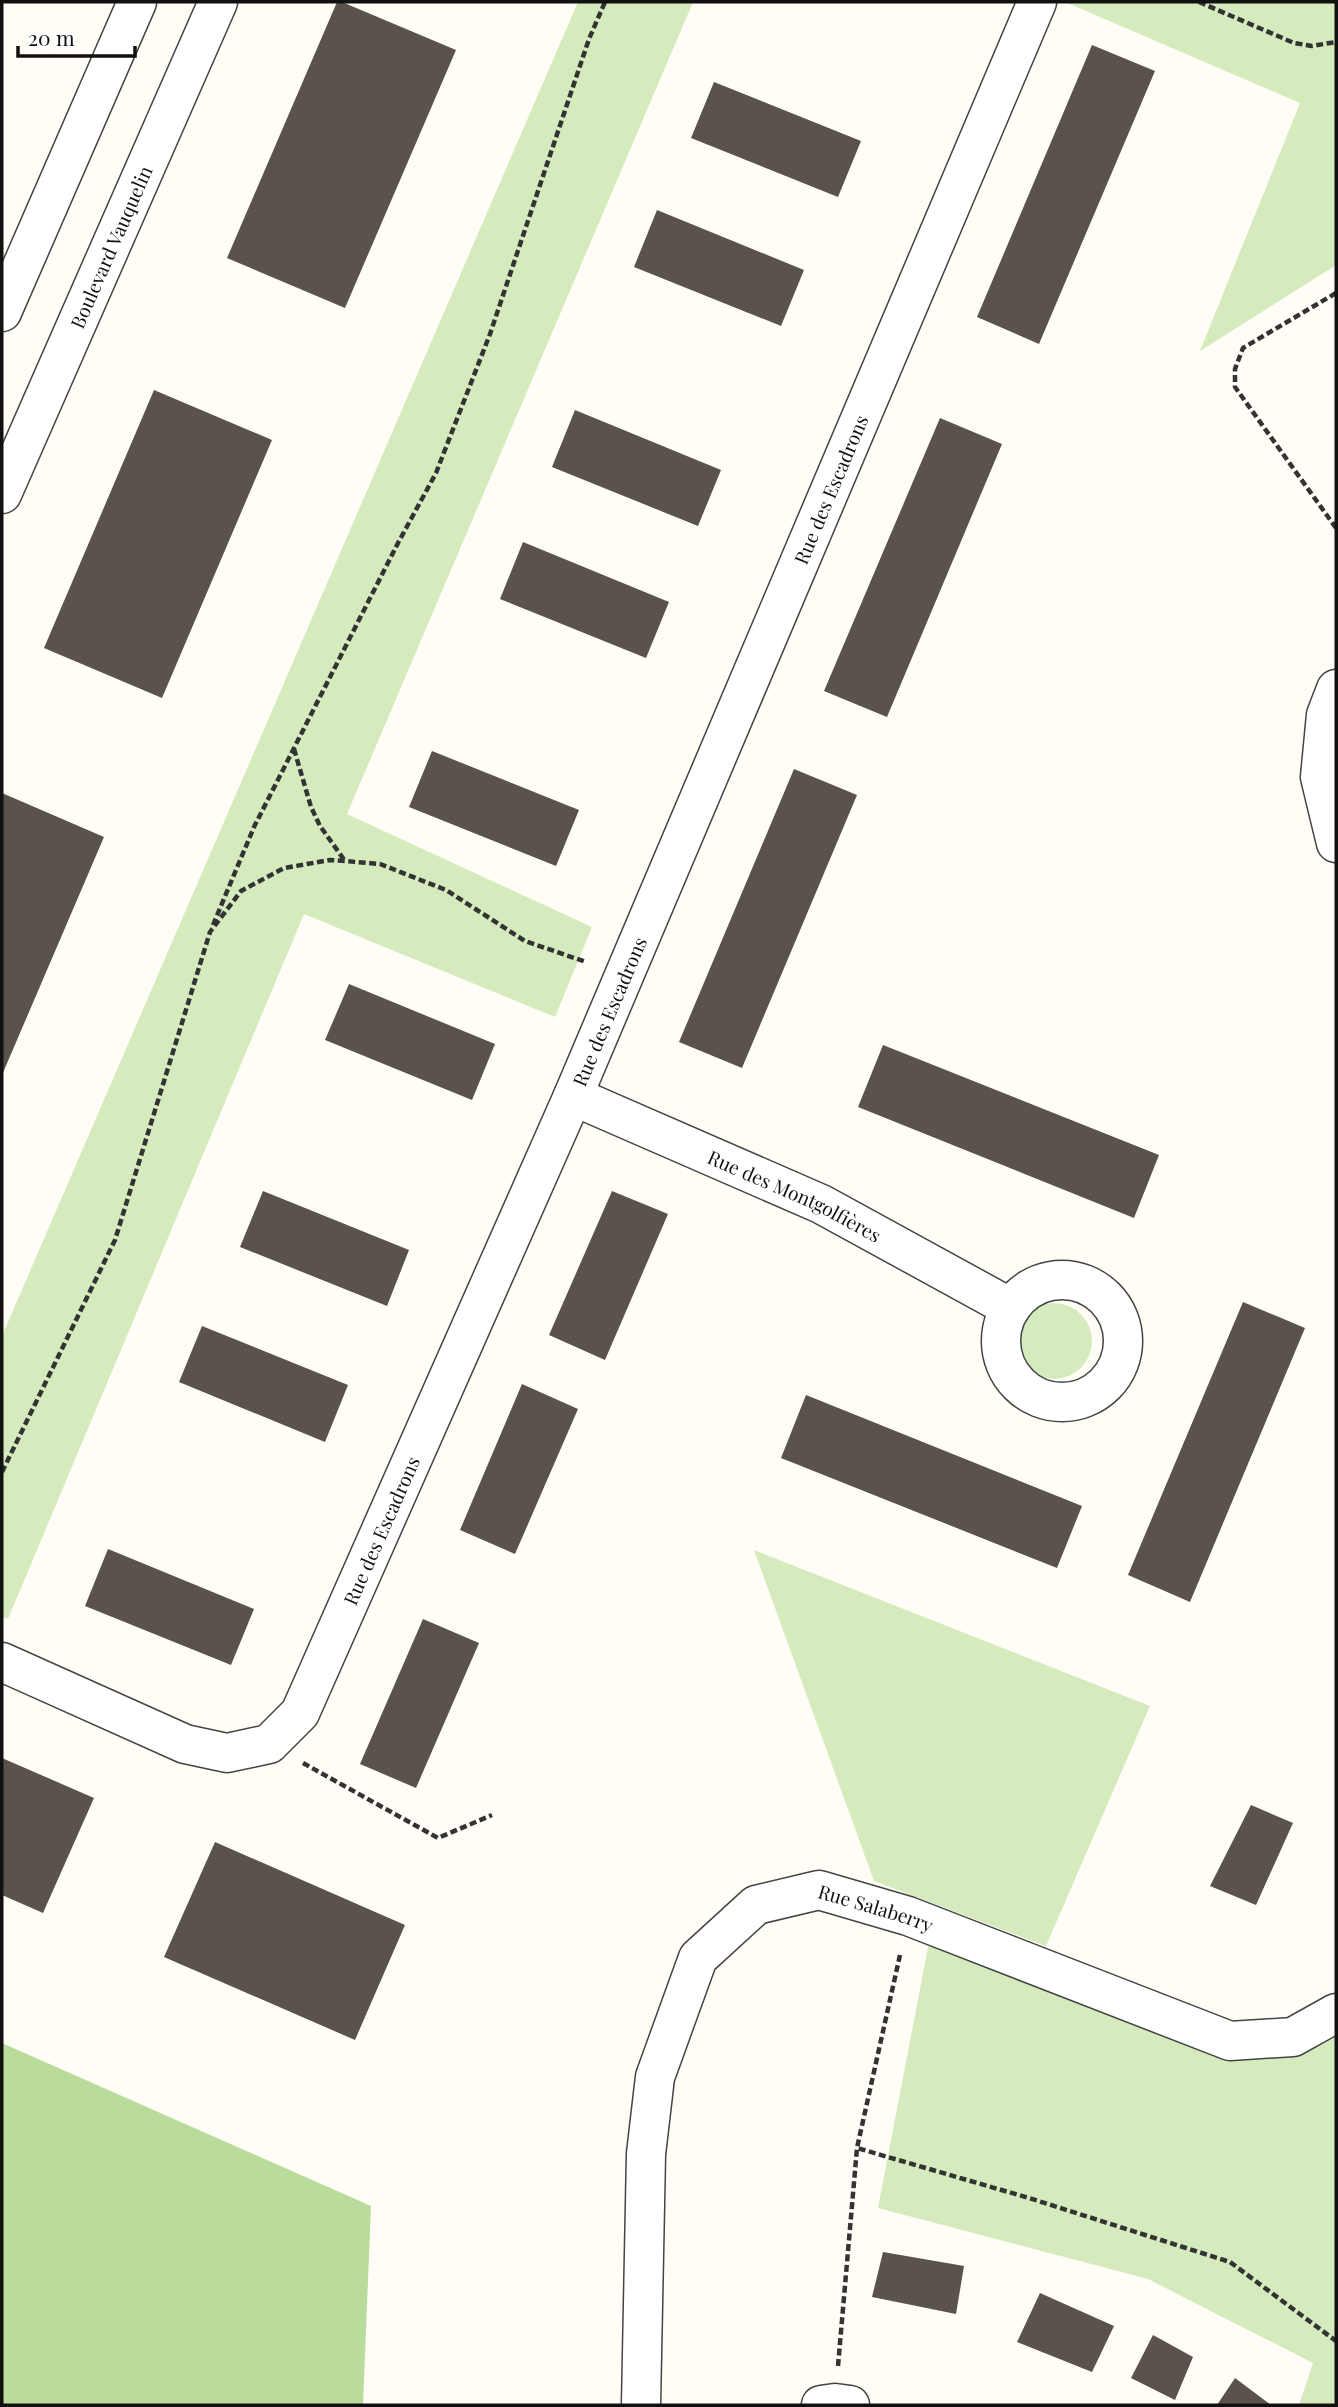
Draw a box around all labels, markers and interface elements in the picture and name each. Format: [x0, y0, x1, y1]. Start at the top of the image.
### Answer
scale bar [18, 14, 135, 58]
text: 20 m [28, 23, 75, 51]
street label: Boulevard Vauquelin [63, 161, 158, 332]
street label: Rue des Escadrons [787, 411, 873, 568]
street label: Rue des Escadrons [566, 933, 652, 1090]
street label: Rue des Montgolfières [704, 1143, 886, 1248]
street label: Rue des Escadrons [337, 1452, 425, 1609]
street label: Rue Salaberry [815, 1878, 938, 1938]

